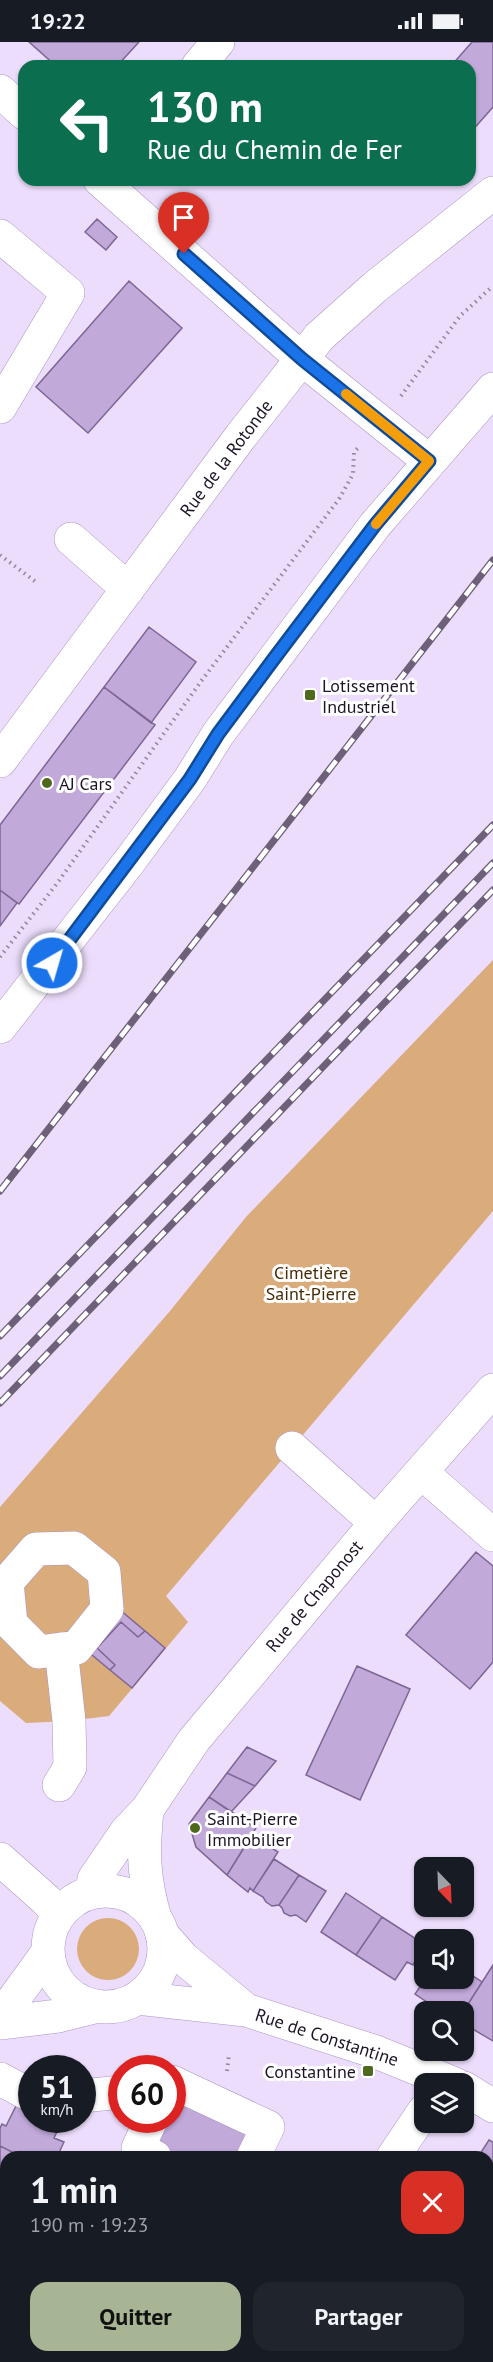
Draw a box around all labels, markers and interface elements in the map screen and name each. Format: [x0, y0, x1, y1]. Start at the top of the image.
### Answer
text: 19:22 [30, 7, 86, 35]
text: 130 m [147, 79, 263, 134]
icon: left [48, 84, 126, 162]
text: Rue du Chemin de Fer [147, 132, 402, 166]
pin [158, 192, 209, 254]
icon: arrive [167, 201, 200, 234]
street label: Rue de la Rotonde [175, 395, 277, 521]
place label: Lotissement Industriel [322, 674, 415, 718]
marker: Lotissement Industriel [303, 688, 317, 702]
place label: AJ Cars [59, 772, 112, 795]
marker: AJ Cars [40, 776, 54, 790]
position arrow [20, 931, 84, 995]
park label: Cimetière Saint-Pierre [266, 1261, 356, 1305]
street label: Rue de Chaponost [260, 1535, 368, 1657]
place label: Saint-Pierre Immobilier [207, 1807, 298, 1851]
marker: Saint-Pierre Immobilier [188, 1821, 202, 1835]
north arrow [414, 1857, 474, 1917]
map controls [414, 1857, 474, 2133]
button: sound [414, 1929, 474, 1989]
button: search [414, 2001, 474, 2061]
street label: Rue de Constantine [253, 2004, 401, 2070]
speed limit sign: 60 [108, 2055, 186, 2133]
place label: Constantine [264, 2060, 356, 2082]
marker: Constantine [361, 2064, 375, 2078]
text: 51 [40, 2067, 74, 2106]
button: layers [414, 2073, 474, 2133]
text: km/h [41, 2100, 73, 2119]
text: 1 min [30, 2166, 118, 2213]
button: close [401, 2171, 464, 2234]
text: 190 m · 19:23 [30, 2212, 148, 2238]
button: Quitter [30, 2282, 241, 2351]
button: Partager [253, 2282, 464, 2351]

